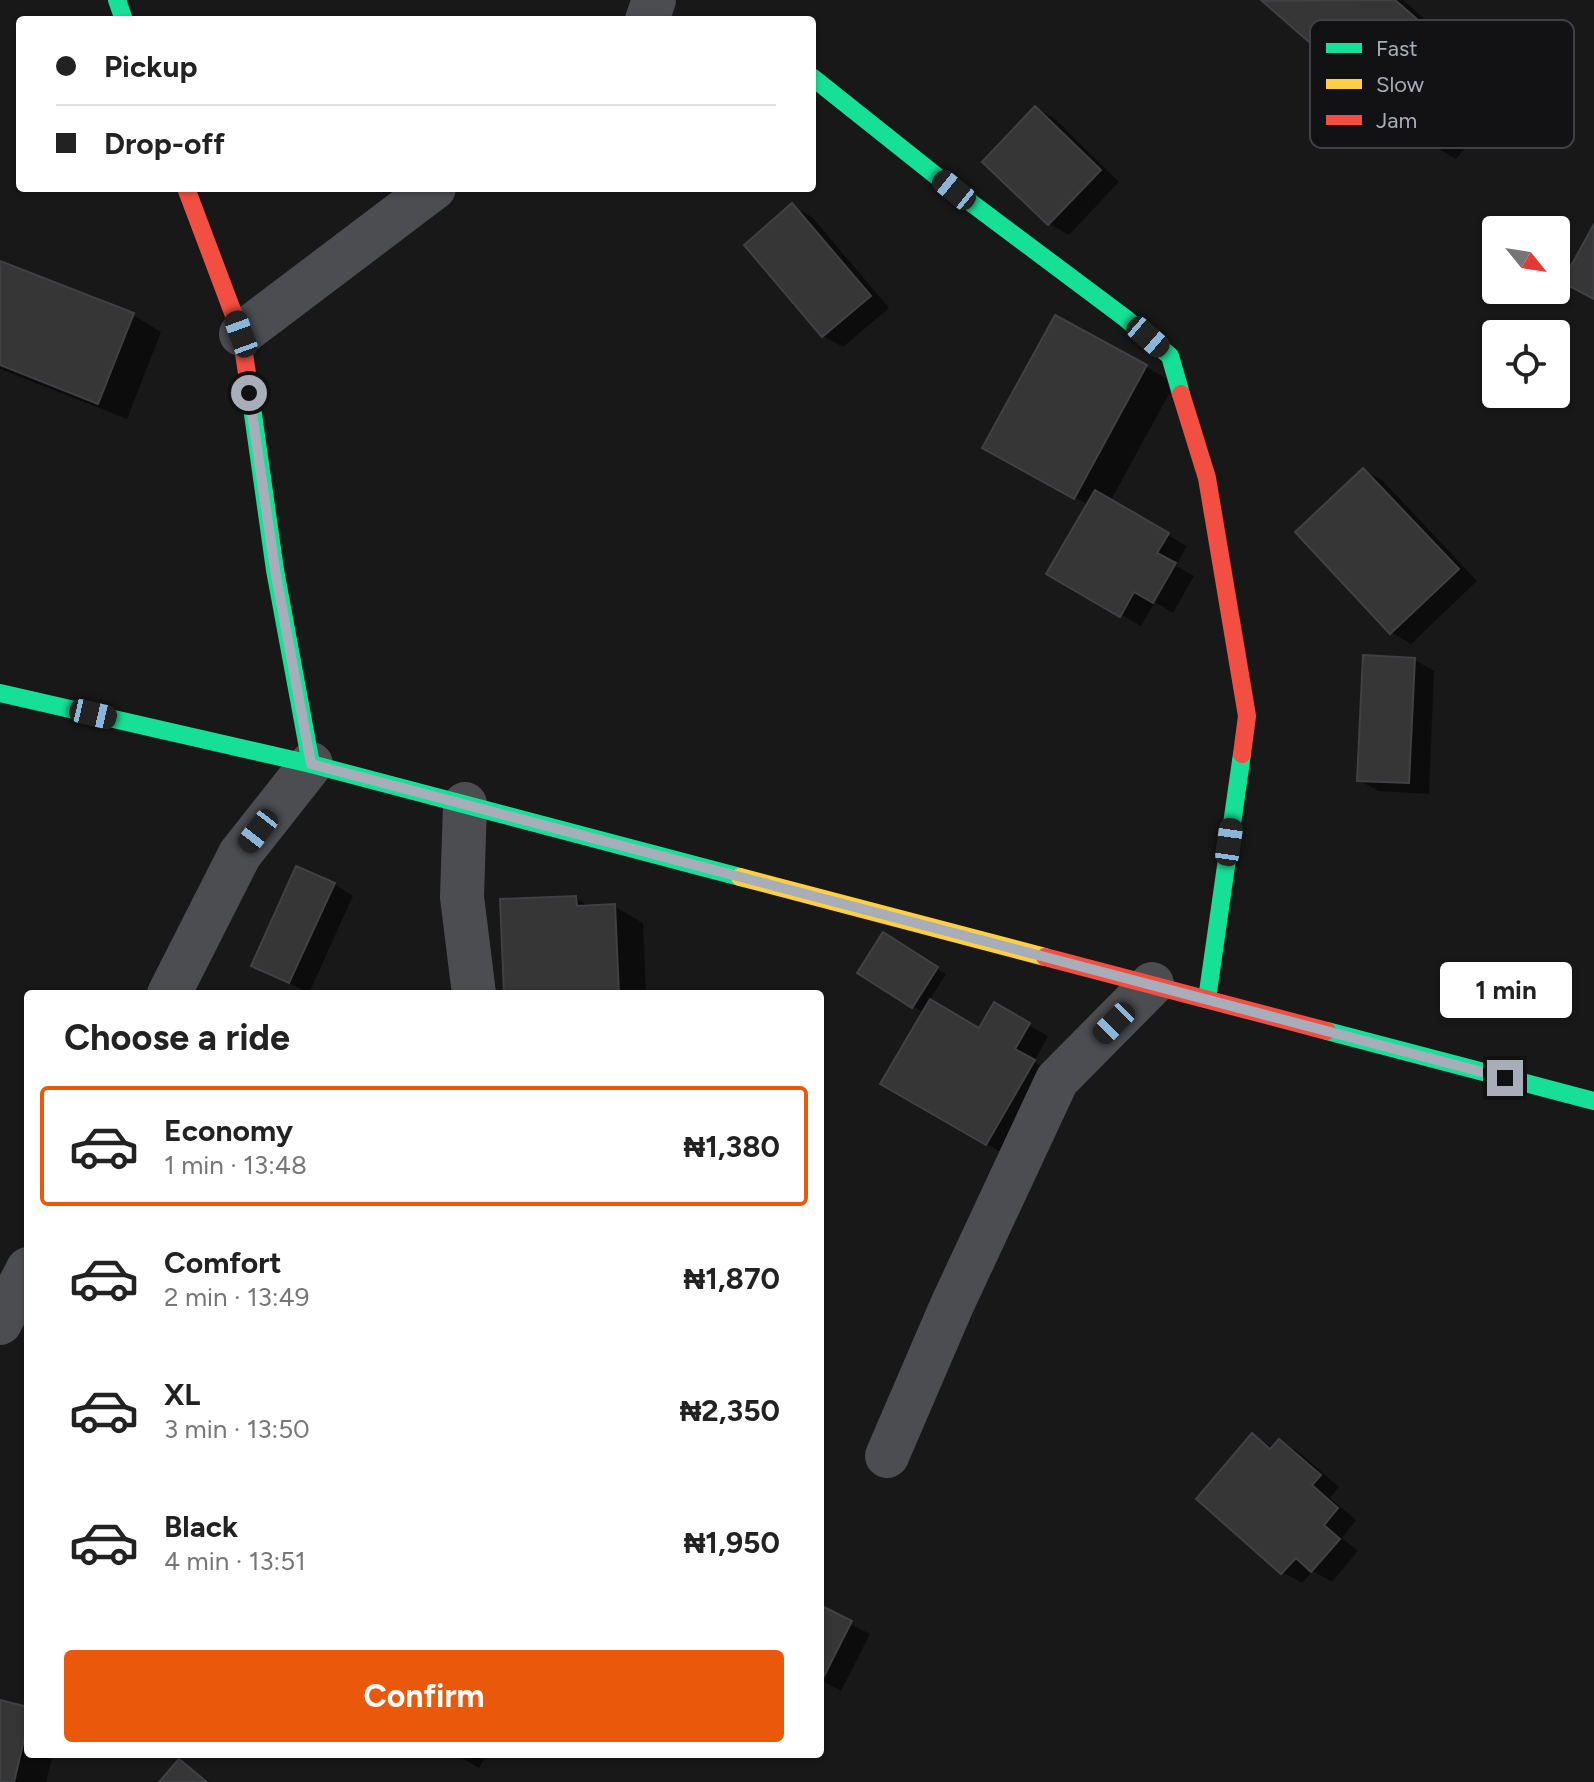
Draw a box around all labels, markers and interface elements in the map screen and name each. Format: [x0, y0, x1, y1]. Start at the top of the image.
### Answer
legend [1310, 20, 1574, 148]
text: Fast [1376, 35, 1418, 62]
text: Pickup [104, 48, 198, 85]
text: Slow [1376, 71, 1425, 98]
text: Jam [1376, 107, 1417, 134]
text: Drop-off [104, 125, 225, 162]
car [928, 166, 980, 214]
north arrow [1482, 216, 1570, 304]
map controls [1482, 216, 1570, 408]
car [222, 307, 260, 361]
car [1122, 312, 1174, 362]
button: locate [1482, 320, 1570, 408]
route start [231, 375, 267, 411]
car [67, 697, 119, 731]
car [234, 805, 282, 857]
car [1214, 817, 1244, 867]
callout: 1 min [1439, 962, 1571, 1018]
text: 1 min [1475, 974, 1537, 1006]
car [1089, 998, 1139, 1048]
text: Choose a ride [64, 1016, 290, 1059]
route end [1487, 1060, 1523, 1096]
icon: car [68, 1110, 140, 1182]
text: Economy [164, 1112, 293, 1149]
text: ₦1,380 [683, 1128, 780, 1165]
text: 1 min · 13:48 [164, 1149, 307, 1181]
icon: car [68, 1242, 140, 1314]
text: Comfort [164, 1244, 282, 1281]
text: ₦1,870 [683, 1260, 780, 1297]
text: 2 min · 13:49 [164, 1281, 309, 1313]
icon: car [68, 1374, 140, 1446]
text: XL [164, 1376, 200, 1413]
text: ₦2,350 [680, 1392, 780, 1429]
text: 3 min · 13:50 [164, 1413, 310, 1445]
icon: car [68, 1506, 140, 1578]
text: Black [164, 1508, 238, 1545]
text: ₦1,950 [684, 1524, 780, 1561]
text: 4 min · 13:51 [164, 1545, 306, 1577]
button: Confirm [64, 1650, 784, 1742]

